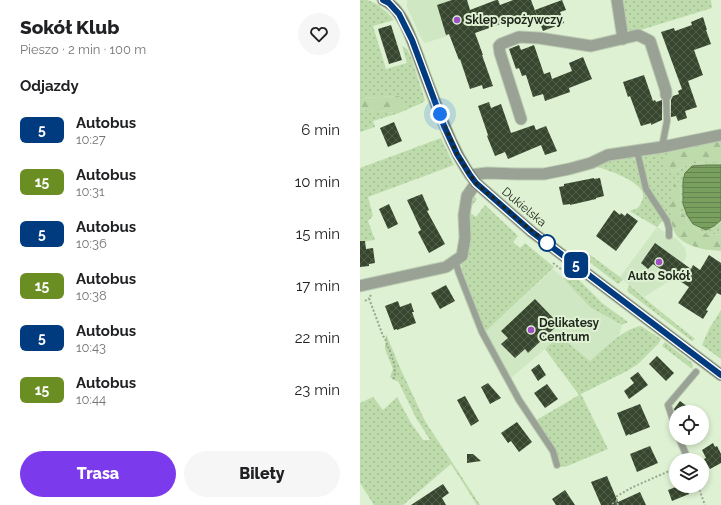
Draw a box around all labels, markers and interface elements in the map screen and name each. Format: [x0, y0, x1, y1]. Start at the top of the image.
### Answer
button: heart [298, 13, 340, 55]
place label: Sklep spożywczy [465, 13, 563, 27]
marker: Sklep spożywczy [452, 15, 462, 25]
text: Sokół Klub [20, 16, 119, 38]
text: Pieszo · 2 min · 100 m [20, 42, 146, 57]
text: Odjazdy [20, 77, 79, 95]
your location [430, 104, 450, 124]
text: Autobus [76, 114, 136, 132]
text: 6 min [301, 121, 340, 139]
text: 5 [38, 122, 46, 138]
text: 10:27 [76, 132, 106, 147]
text: Autobus [76, 166, 136, 184]
text: 10 min [295, 173, 340, 191]
text: 15 [35, 174, 49, 190]
text: 10:31 [76, 184, 104, 199]
street label: Dukielska [499, 184, 549, 230]
text: Autobus [76, 218, 136, 236]
text: 15 min [296, 225, 340, 243]
text: 5 [38, 226, 46, 242]
unlabelled marker [538, 234, 556, 252]
text: 10:36 [76, 236, 107, 251]
line badge: 5 [563, 252, 589, 278]
text: 5 [572, 257, 580, 273]
marker: Auto Sokół [654, 257, 664, 267]
place label: Auto Sokół [628, 269, 691, 283]
text: Autobus [76, 270, 136, 288]
text: 17 min [296, 277, 340, 295]
text: 15 [35, 278, 49, 294]
text: 10:38 [76, 288, 107, 303]
place label: Delikatesy Centrum [539, 316, 600, 344]
text: Autobus [76, 322, 136, 340]
marker: Delikatesy Centrum [526, 325, 536, 335]
text: 22 min [295, 329, 340, 347]
text: 5 [38, 330, 46, 346]
text: 10:43 [76, 340, 106, 355]
text: Autobus [76, 374, 136, 392]
text: 23 min [295, 381, 340, 399]
text: 15 [35, 382, 49, 398]
text: 10:44 [76, 392, 106, 407]
map controls [669, 405, 709, 493]
button: locate [669, 405, 709, 445]
button: Trasa [20, 451, 176, 497]
button: Bilety [184, 451, 340, 497]
button: layers [669, 453, 709, 493]

